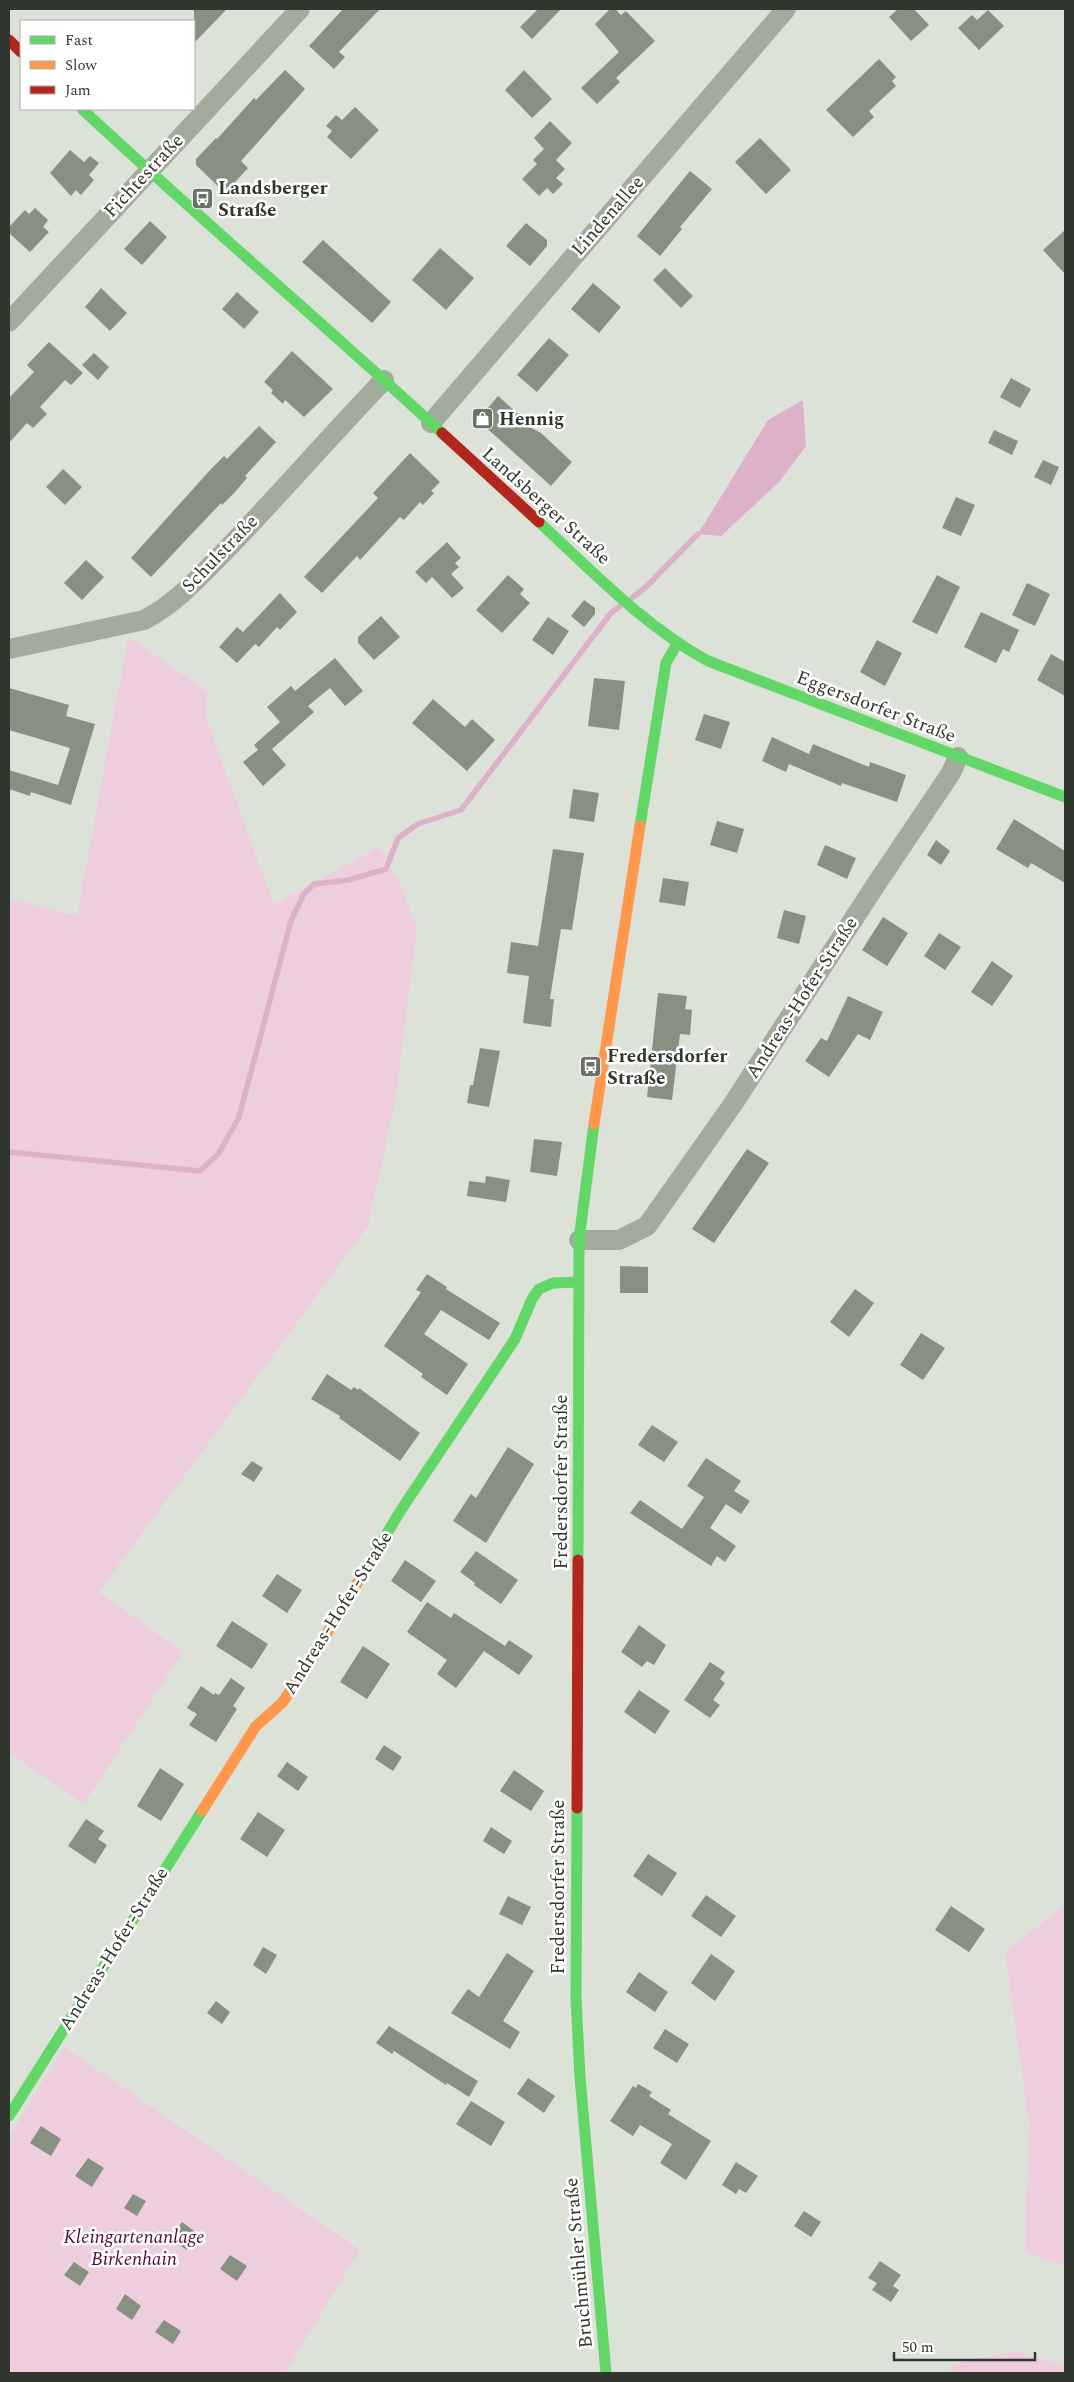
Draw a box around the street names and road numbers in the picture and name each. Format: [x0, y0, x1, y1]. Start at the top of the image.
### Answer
street label: Fichtestraße [97, 127, 191, 225]
street label: Lindenallee [565, 169, 651, 263]
street label: Landsberger Straße [475, 440, 617, 572]
street label: Schulstraße [175, 508, 265, 600]
street label: Eggersdorfer Straße [792, 663, 960, 751]
street label: Andreas-Hofer-Straße [739, 911, 865, 1085]
street label: Fredersdorfer Straße [547, 1395, 576, 1569]
street label: Andreas-Hofer-Straße [276, 1526, 400, 1700]
street label: Fredersdorfer Straße [544, 1800, 573, 1974]
street label: Andreas-Hofer-Straße [52, 1862, 176, 2036]
street label: Bruchmühler Straße [557, 2177, 601, 2349]

